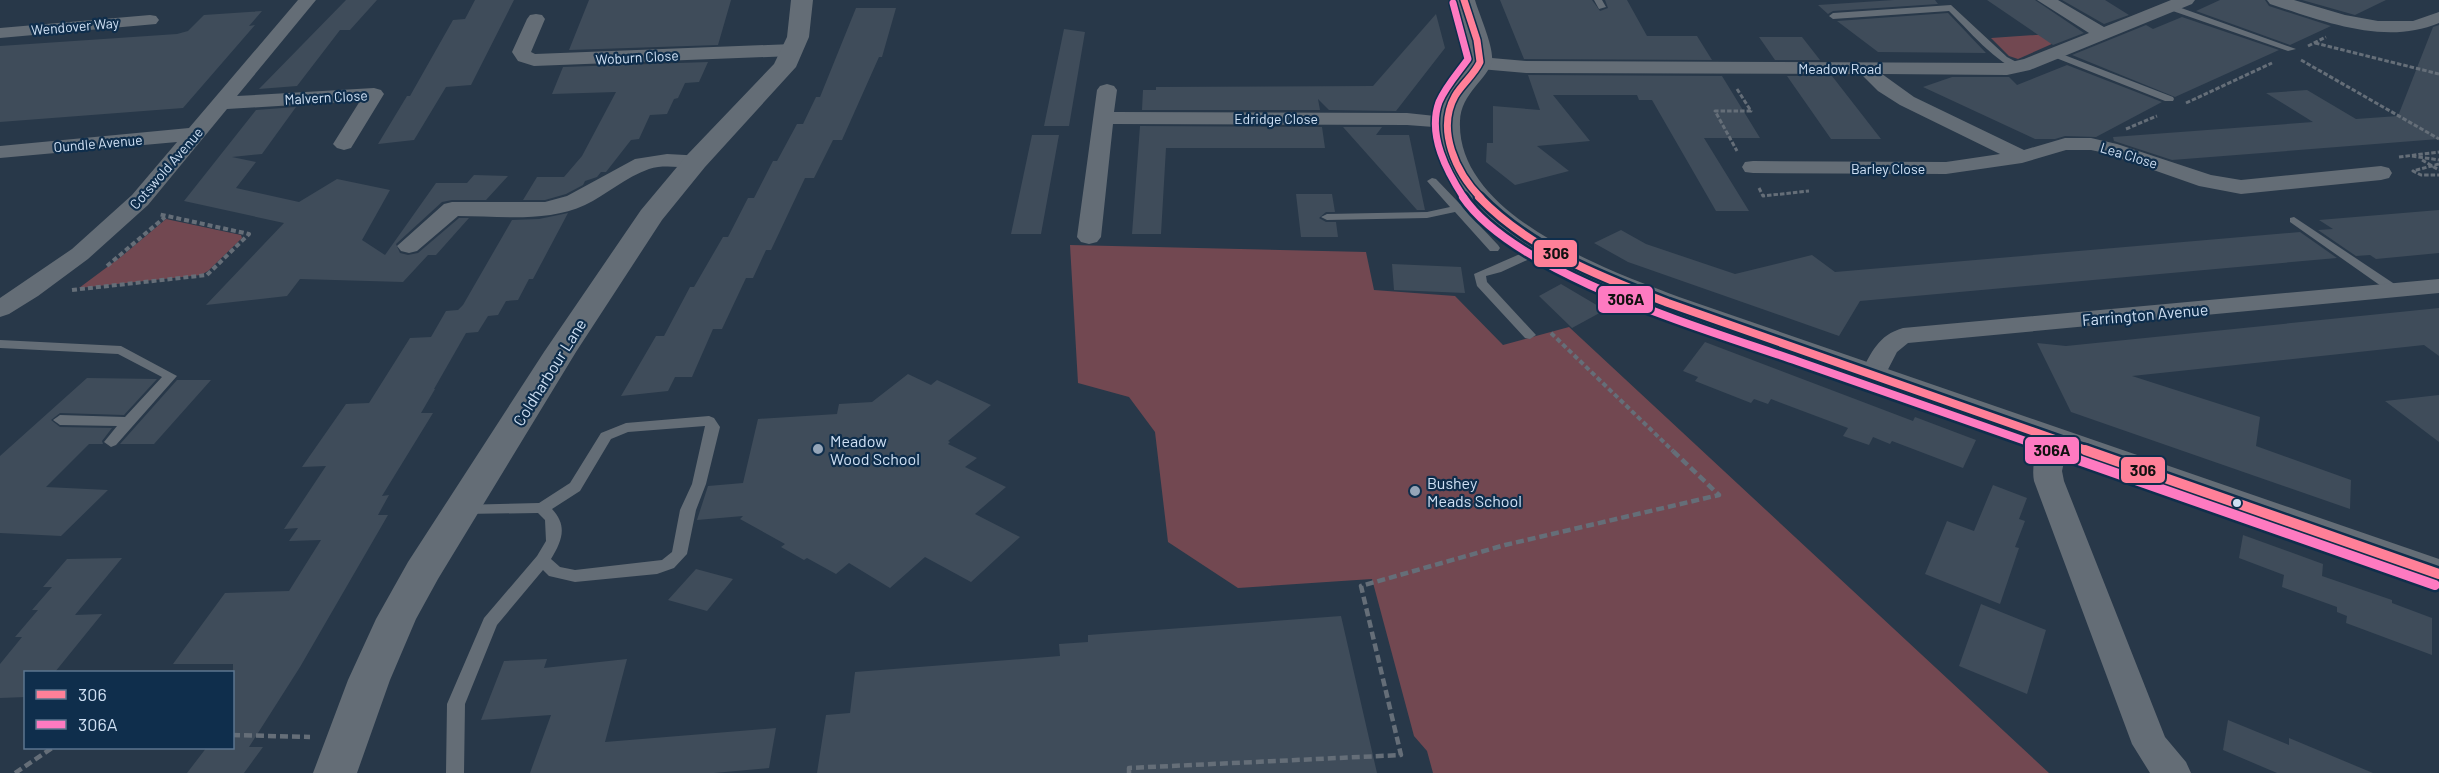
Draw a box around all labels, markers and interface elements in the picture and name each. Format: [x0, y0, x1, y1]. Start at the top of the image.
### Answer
street label: Wendover Way [30, 14, 120, 38]
street label: Woburn Close [595, 46, 679, 68]
street label: Meadow Road [1798, 60, 1882, 77]
street label: Malvern Close [284, 86, 368, 108]
street label: Edridge Close [1234, 110, 1318, 127]
street label: Cotswold Avenue [126, 124, 206, 212]
street label: Oundle Avenue [53, 131, 143, 155]
street label: Lea Close [2098, 138, 2160, 172]
street label: Barley Close [1851, 160, 1925, 177]
line badge: 306 [1533, 239, 1578, 268]
text: 306 [1543, 243, 1570, 262]
line badge: 306A [1597, 285, 1654, 314]
text: 306A [1607, 289, 1645, 308]
street label: Farrington Avenue [2081, 299, 2209, 329]
street label: Coldharbour Lane [508, 315, 590, 429]
place label: Meadow Wood School [830, 431, 920, 468]
line badge: 306A [2024, 436, 2080, 465]
text: 306A [2033, 440, 2071, 459]
marker: Meadow Wood School [811, 442, 825, 456]
line badge: 306 [2120, 456, 2166, 484]
text: 306 [2130, 460, 2157, 479]
place label: Bushey Meads School [1427, 473, 1522, 510]
marker: Bushey Meads School [1408, 484, 1422, 498]
unlabelled marker [2231, 497, 2243, 509]
legend [24, 671, 234, 749]
text: 306 [78, 683, 107, 705]
text: 306A [78, 713, 118, 735]

